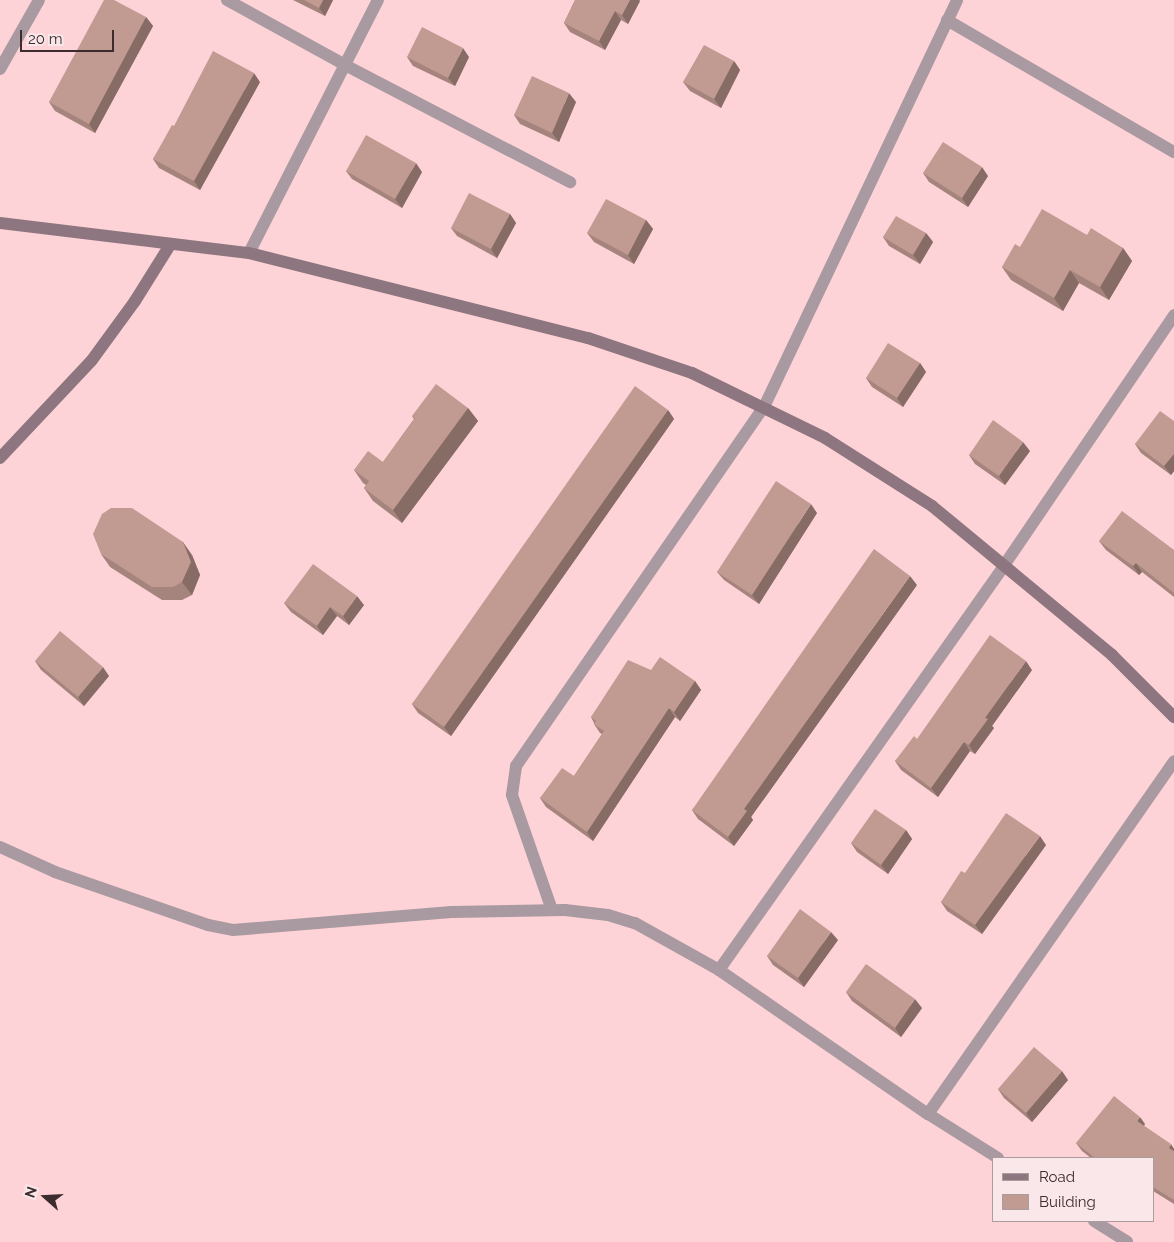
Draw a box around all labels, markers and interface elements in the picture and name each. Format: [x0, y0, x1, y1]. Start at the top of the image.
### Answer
scale bar [22, 20, 116, 52]
text: 20 m [28, 30, 63, 48]
legend [992, 1157, 1154, 1222]
text: Road [1039, 1168, 1075, 1186]
north arrow [20, 1172, 70, 1222]
text: N [22, 1184, 40, 1200]
text: Building [1039, 1193, 1096, 1211]

